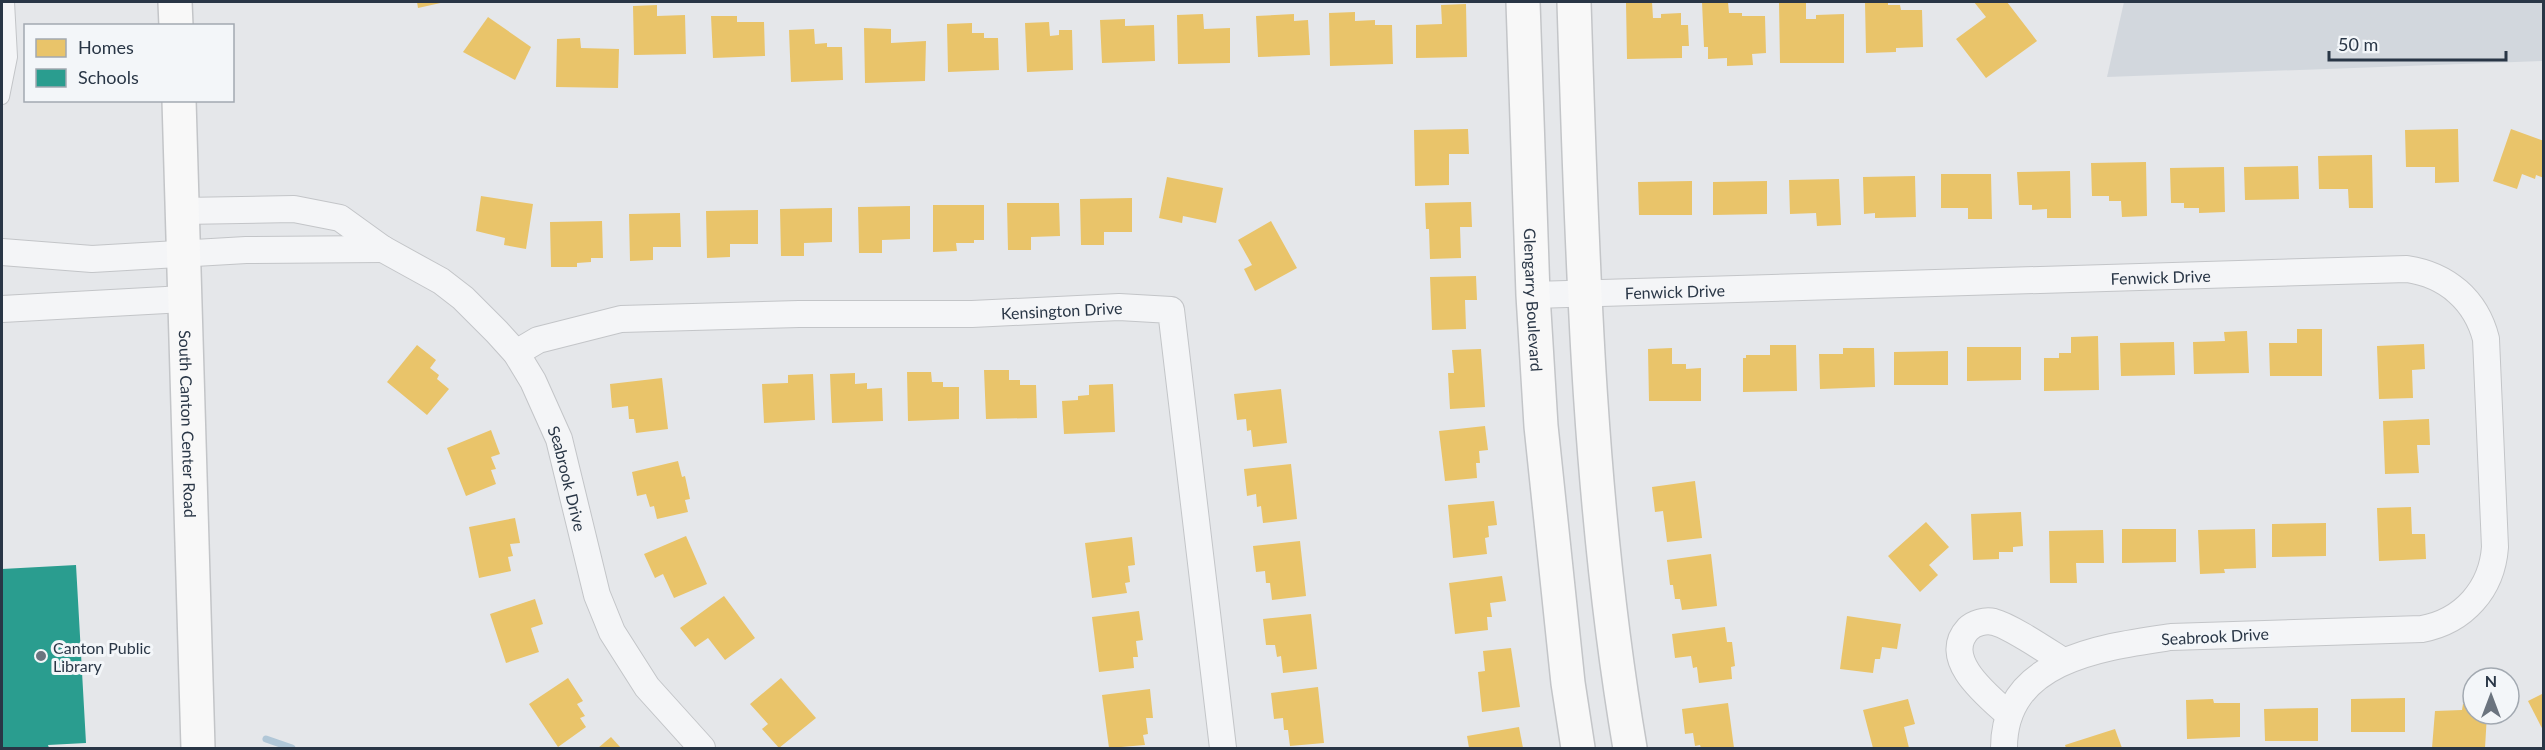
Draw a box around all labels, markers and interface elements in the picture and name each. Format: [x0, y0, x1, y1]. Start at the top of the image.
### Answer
legend [24, 24, 234, 102]
scale bar [2329, 24, 2506, 62]
text: 50 m [2338, 33, 2378, 55]
text: Homes [78, 36, 134, 58]
text: Schools [78, 66, 139, 88]
street label: Glengarry Boulevard [1521, 228, 1547, 372]
street label: Fenwick Drive [2110, 265, 2211, 287]
street label: Fenwick Drive [1625, 280, 1725, 302]
street label: Kensington Drive [1001, 297, 1123, 322]
street label: South Canton Center Road [176, 330, 201, 518]
street label: Seabrook Drive [545, 423, 591, 533]
street label: Seabrook Drive [2161, 624, 2269, 648]
place label: Canton Public Library [53, 638, 151, 675]
marker: Canton Public Library [34, 649, 48, 663]
north arrow [2461, 666, 2521, 726]
text: N [2485, 671, 2497, 690]

